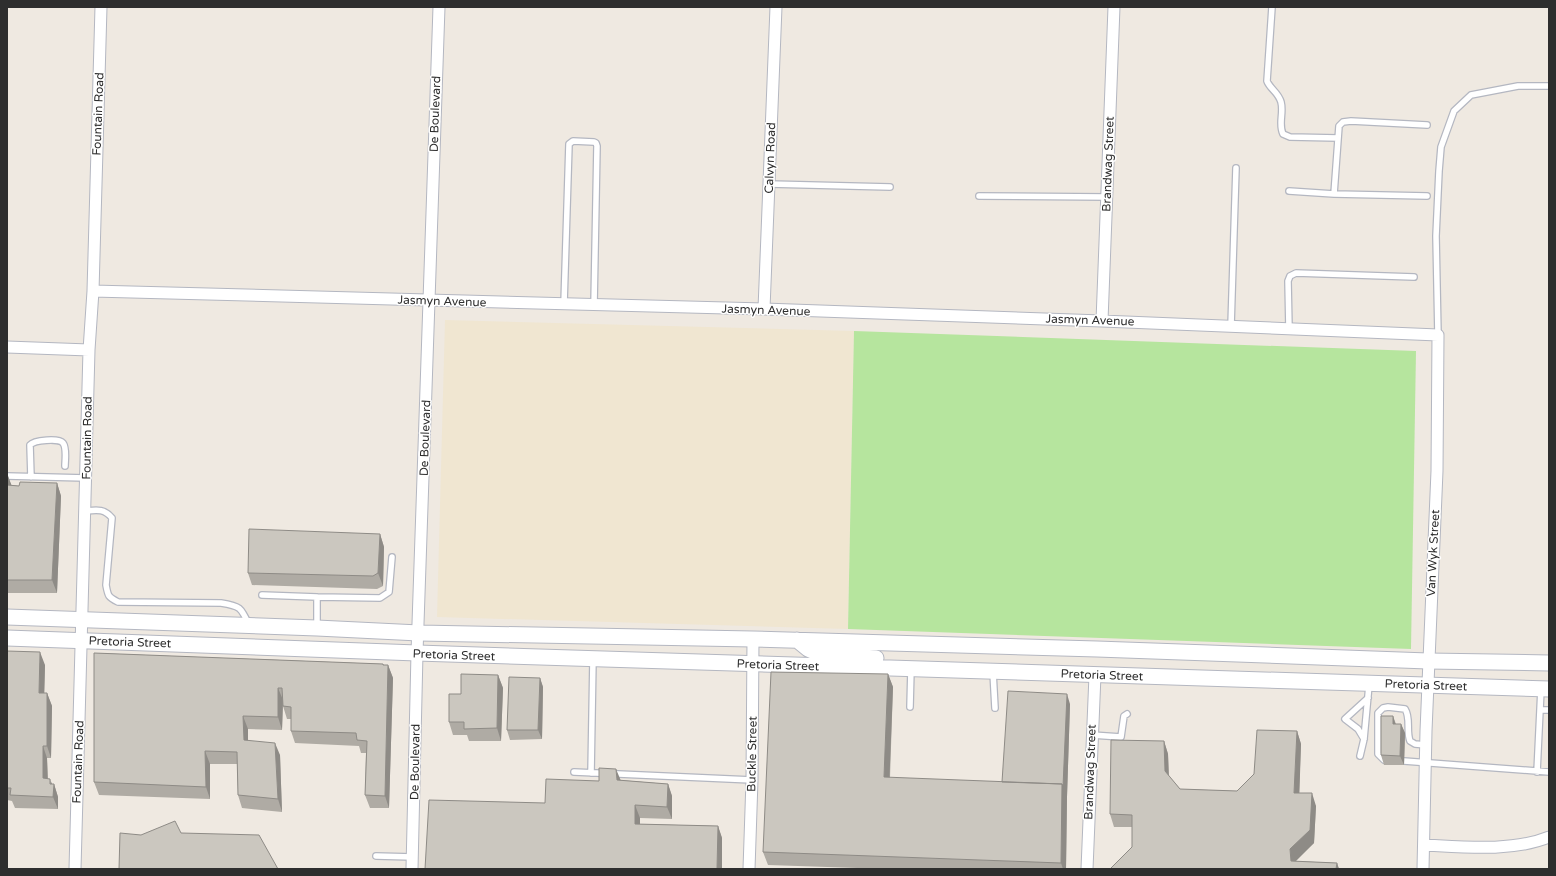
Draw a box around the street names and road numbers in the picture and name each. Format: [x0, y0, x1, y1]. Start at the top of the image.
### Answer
street label: Fountain Road [90, 72, 106, 156]
street label: De Boulevard [427, 76, 443, 152]
street label: Brandwag Street [1099, 116, 1117, 212]
street label: Calvyn Road [762, 122, 778, 194]
street label: Jasmyn Avenue [397, 292, 487, 310]
street label: Jasmyn Avenue [721, 301, 811, 319]
street label: Jasmyn Avenue [1045, 311, 1135, 329]
street label: Fountain Road [79, 396, 95, 480]
street label: De Boulevard [417, 400, 433, 476]
street label: Van Wyk Street [1424, 509, 1442, 597]
street label: Pretoria Street [88, 634, 172, 650]
street label: Pretoria Street [412, 647, 496, 663]
street label: Pretoria Street [736, 657, 820, 673]
street label: Pretoria Street [1060, 667, 1144, 683]
street label: Pretoria Street [1384, 677, 1468, 693]
street label: Buckle Street [744, 716, 760, 792]
street label: Fountain Road [70, 720, 86, 804]
street label: De Boulevard [407, 724, 423, 800]
street label: Brandwag Street [1081, 724, 1099, 820]

